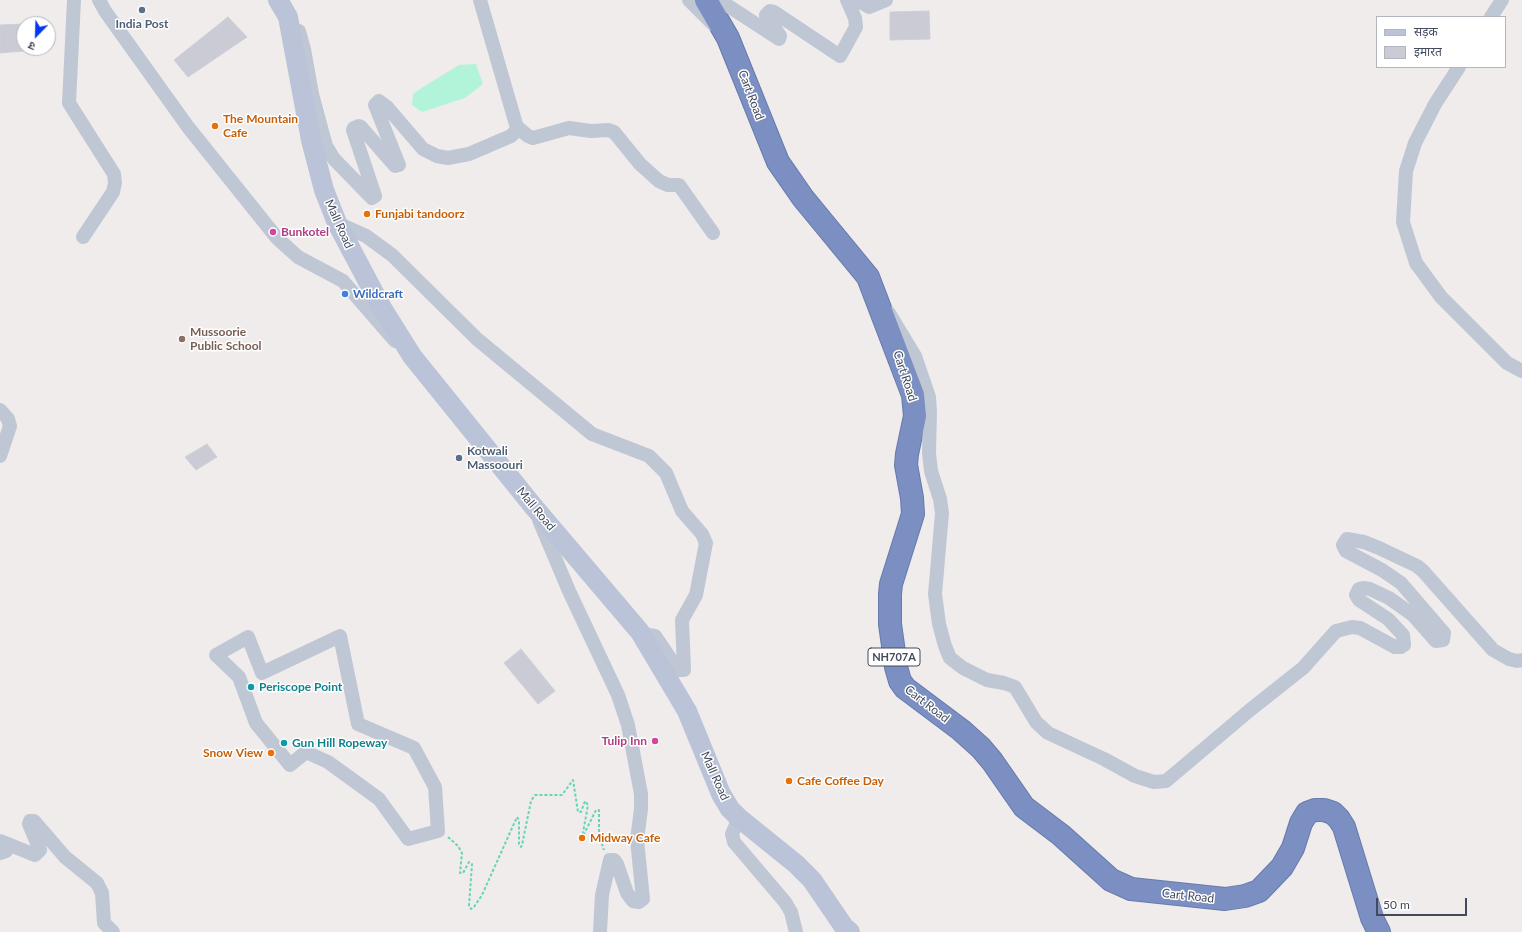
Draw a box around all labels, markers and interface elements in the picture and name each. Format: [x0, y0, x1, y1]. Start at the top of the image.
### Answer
marker: India Post [137, 5, 147, 15]
north arrow [16, 16, 56, 56]
legend [1376, 16, 1506, 68]
place label: India Post [116, 17, 168, 31]
text: सड़क [1414, 24, 1438, 39]
text: उ [26, 39, 37, 54]
text: इमारत [1414, 44, 1442, 59]
street label: Cart Road [735, 68, 767, 122]
place label: The Mountain Cafe [223, 112, 298, 140]
marker: The Mountain Cafe [210, 121, 220, 131]
street label: Mall Road [322, 197, 356, 251]
place label: Funjabi tandoorz [375, 207, 465, 221]
marker: Funjabi tandoorz [362, 209, 372, 219]
place label: Bunkotel [281, 225, 329, 239]
marker: Bunkotel [268, 227, 278, 237]
place label: Wildcraft [353, 287, 403, 301]
marker: Wildcraft [340, 289, 350, 299]
place label: Mussoorie Public School [190, 325, 262, 353]
marker: Mussoorie Public School [177, 334, 187, 344]
street label: Cart Road [890, 349, 920, 403]
place label: Kotwali Massoouri [467, 444, 523, 472]
marker: Kotwali Massoouri [454, 453, 464, 463]
street label: Mall Road [514, 484, 558, 534]
road number: NH707A [868, 648, 920, 666]
place label: Periscope Point [259, 680, 342, 694]
marker: Periscope Point [246, 682, 256, 692]
street label: Cart Road [902, 682, 952, 726]
place label: Tulip Inn [601, 734, 647, 748]
place label: Gun Hill Ropeway [292, 736, 387, 750]
marker: Tulip Inn [650, 736, 660, 746]
marker: Gun Hill Ropeway [279, 738, 289, 748]
place label: Snow View [203, 746, 263, 760]
marker: Snow View [266, 748, 276, 758]
street label: Mall Road [698, 749, 732, 803]
place label: Cafe Coffee Day [797, 774, 884, 788]
marker: Cafe Coffee Day [784, 776, 794, 786]
place label: Midway Cafe [590, 831, 660, 845]
marker: Midway Cafe [577, 833, 587, 843]
street label: Cart Road [1161, 886, 1215, 906]
scale bar [1378, 890, 1469, 916]
text: 50 m [1383, 897, 1410, 912]

